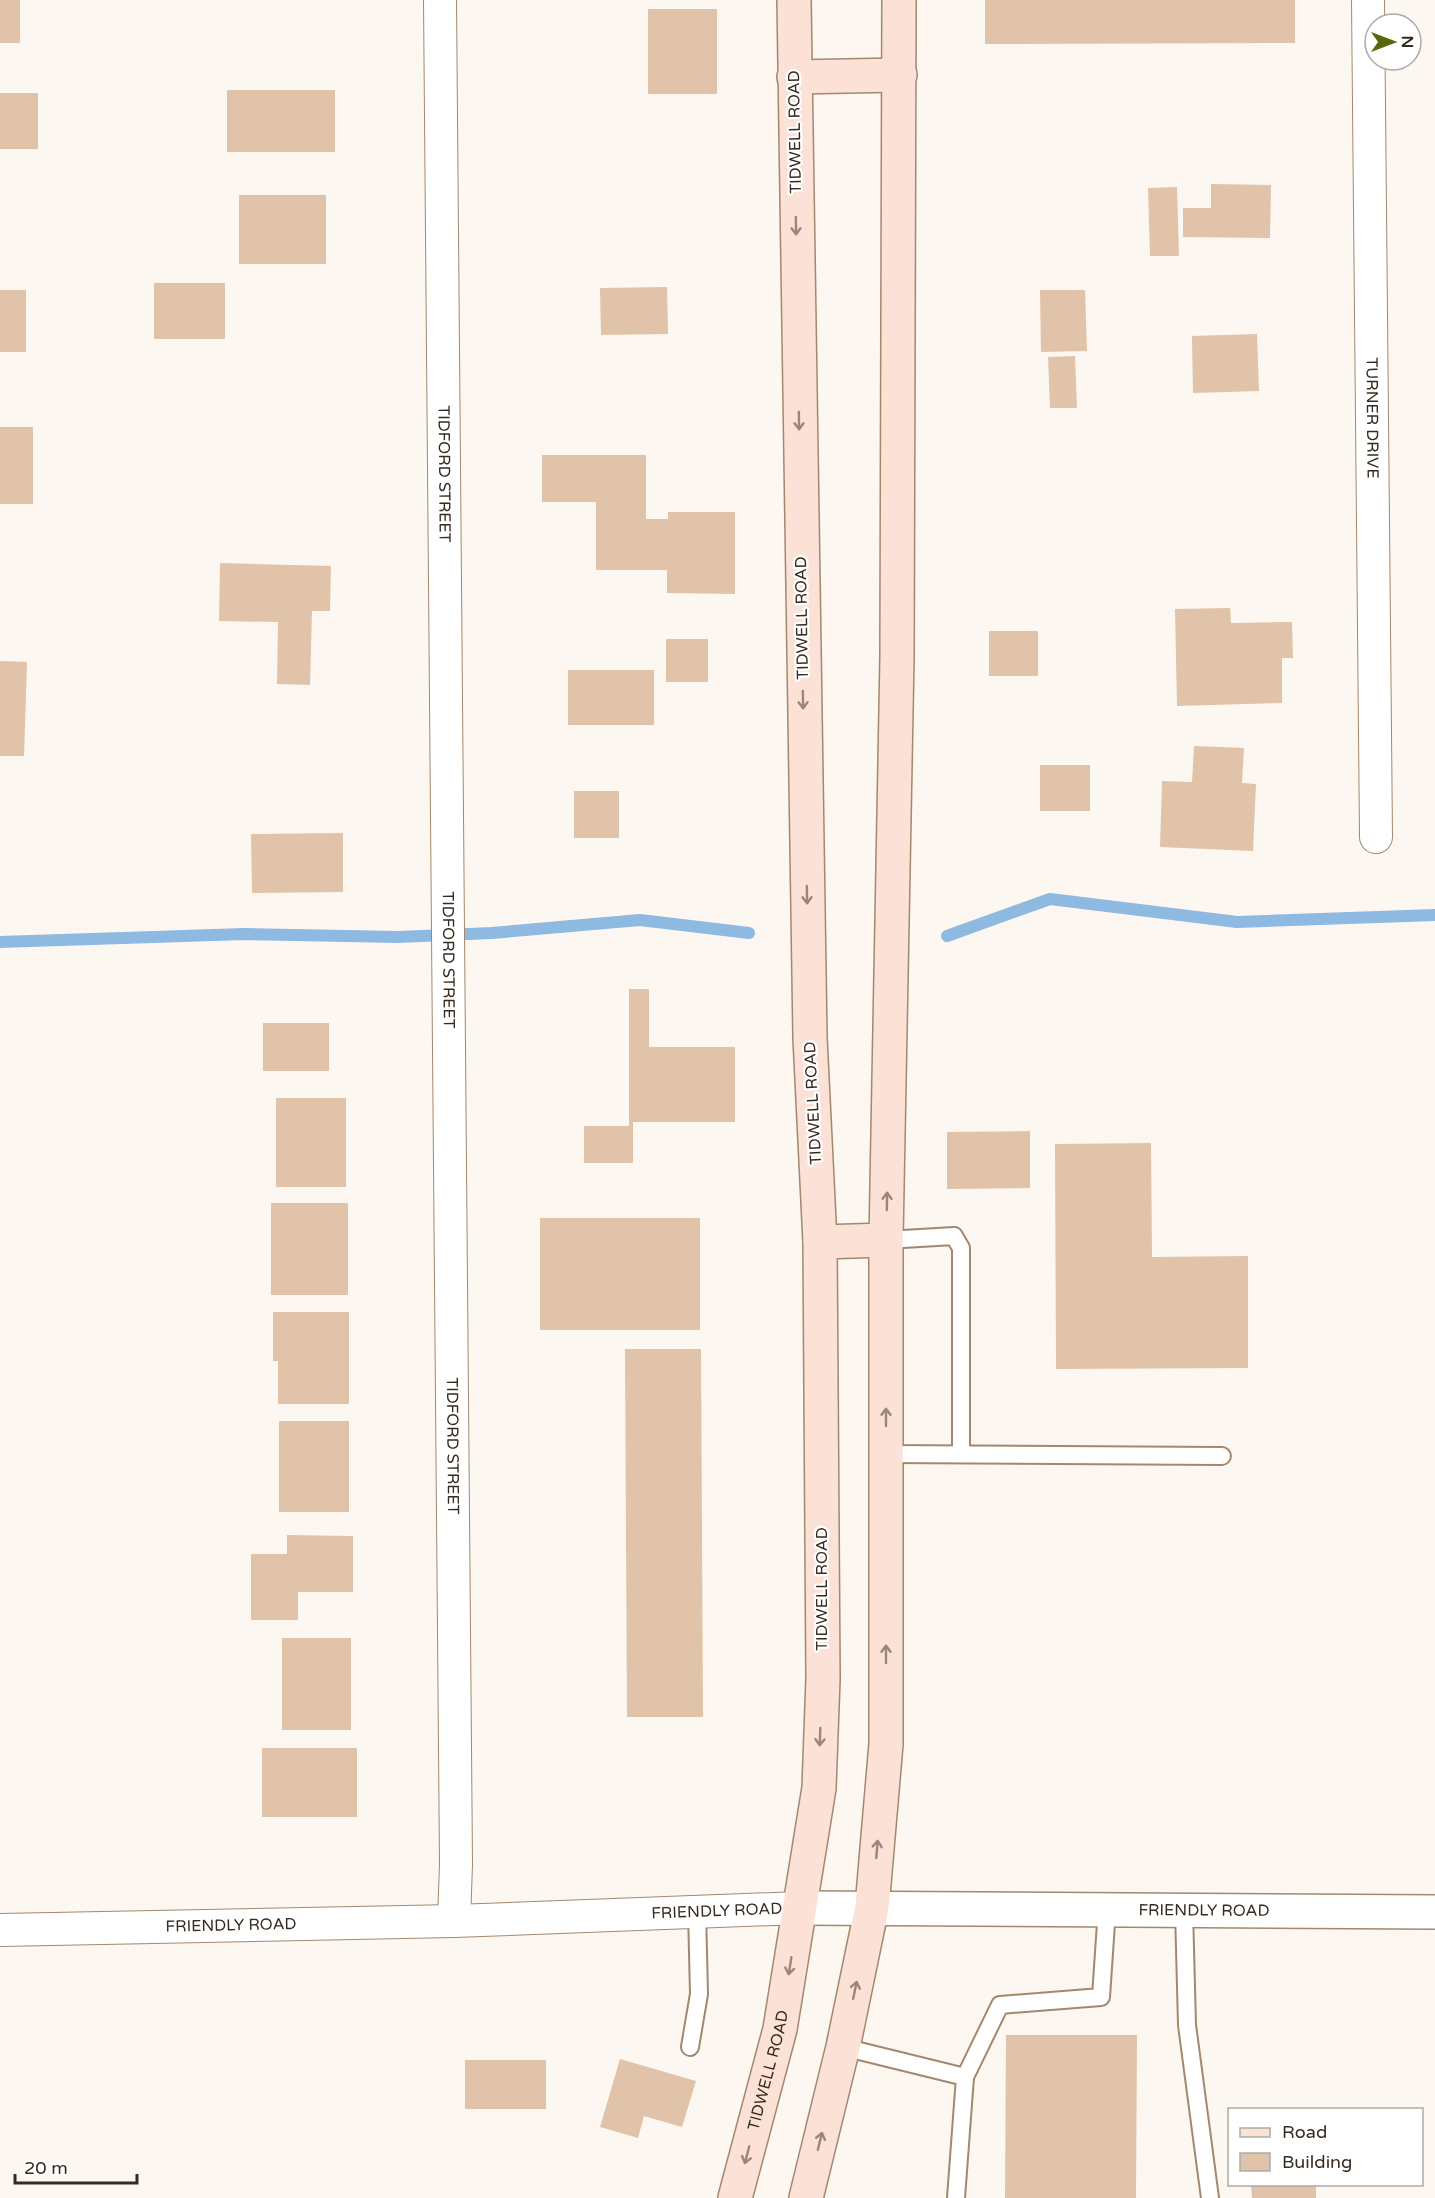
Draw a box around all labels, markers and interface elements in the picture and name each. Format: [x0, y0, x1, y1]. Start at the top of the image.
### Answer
north arrow [1363, 12, 1423, 72]
text: N [1397, 36, 1417, 48]
street label: TIDWELL ROAD [784, 70, 806, 194]
one-way arrow [791, 216, 802, 236]
street label: TURNER DRIVE [1361, 357, 1383, 479]
street label: TIDFORD STREET [433, 405, 455, 543]
one-way arrow [793, 411, 805, 431]
street label: TIDWELL ROAD [791, 556, 813, 680]
one-way arrow [797, 690, 809, 710]
one-way arrow [801, 885, 813, 905]
street label: TIDFORD STREET [438, 891, 459, 1029]
street label: TIDWELL ROAD [800, 1041, 826, 1165]
one-way arrow [881, 1192, 893, 1212]
street label: TIDFORD STREET [442, 1377, 463, 1515]
one-way arrow [880, 1408, 892, 1428]
street label: TIDWELL ROAD [812, 1527, 832, 1651]
one-way arrow [880, 1645, 892, 1665]
one-way arrow [815, 1727, 826, 1747]
one-way arrow [872, 1840, 883, 1859]
street label: FRIENDLY ROAD [651, 1899, 783, 1924]
street label: FRIENDLY ROAD [1138, 1900, 1270, 1921]
street label: FRIENDLY ROAD [165, 1914, 297, 1937]
one-way arrow [785, 1955, 796, 1975]
one-way arrow [850, 1980, 861, 2000]
street label: TIDWELL ROAD [743, 2009, 793, 2133]
legend [1228, 2108, 1423, 2186]
text: Road [1282, 2121, 1327, 2143]
one-way arrow [814, 2132, 826, 2151]
one-way arrow [740, 2146, 752, 2165]
scale bar [15, 2147, 136, 2185]
text: Building [1282, 2151, 1352, 2173]
text: 20 m [24, 2157, 68, 2179]

